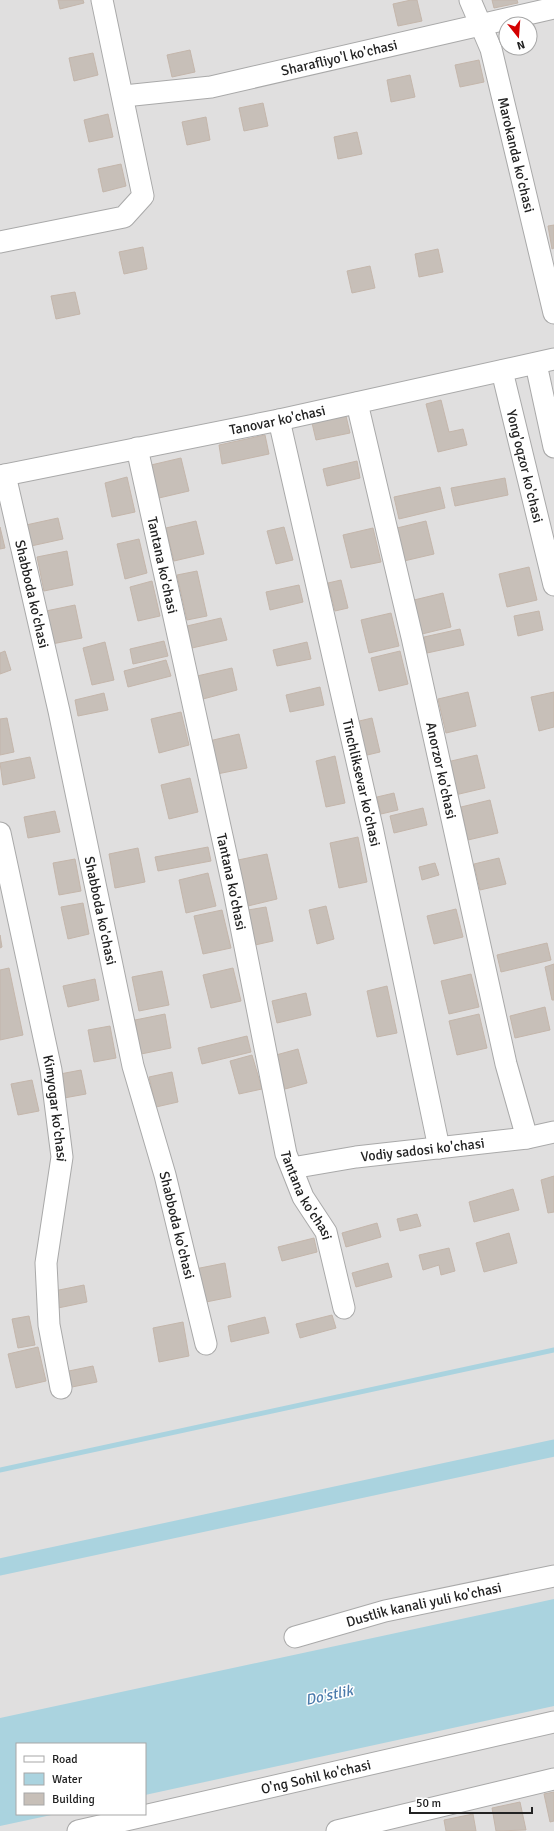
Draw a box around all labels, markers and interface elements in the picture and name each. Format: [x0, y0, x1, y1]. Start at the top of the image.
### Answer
north arrow [498, 16, 538, 56]
street label: Sharafliyo'l ko'chasi [279, 36, 399, 79]
text: N [515, 38, 526, 52]
street label: Marokanda ko'chasi [494, 95, 538, 214]
street label: Tanovar ko'chasi [228, 401, 327, 438]
street label: Yong'oqzor ko'chasi [503, 408, 547, 525]
street label: Tantana ko'chasi [144, 515, 182, 615]
street label: Shabboda ko'chasi [12, 538, 53, 650]
street label: Tinchliksevar ko'chasi [339, 717, 384, 848]
street label: Anorzor ko'chasi [422, 720, 460, 820]
street label: Tantana ko'chasi [213, 832, 250, 932]
street label: Shabboda ko'chasi [81, 855, 120, 966]
street label: Kimyogar ko'chasi [39, 1053, 71, 1163]
street label: Vodiy sadosi ko'chasi [360, 1134, 485, 1165]
street label: Tantana ko'chasi [277, 1149, 336, 1241]
street label: Shabboda ko'chasi [156, 1170, 198, 1281]
street label: Dustlik kanali yuli ko'chasi [344, 1579, 503, 1630]
water label: Do'stlik [303, 1681, 356, 1709]
legend [16, 1743, 146, 1815]
text: Road [52, 1752, 78, 1767]
street label: O'ng Sohil ko'chasi [259, 1756, 372, 1797]
text: Water [52, 1772, 83, 1787]
scale bar [410, 1789, 532, 1815]
text: Building [52, 1792, 95, 1807]
text: 50 m [416, 1796, 441, 1811]

